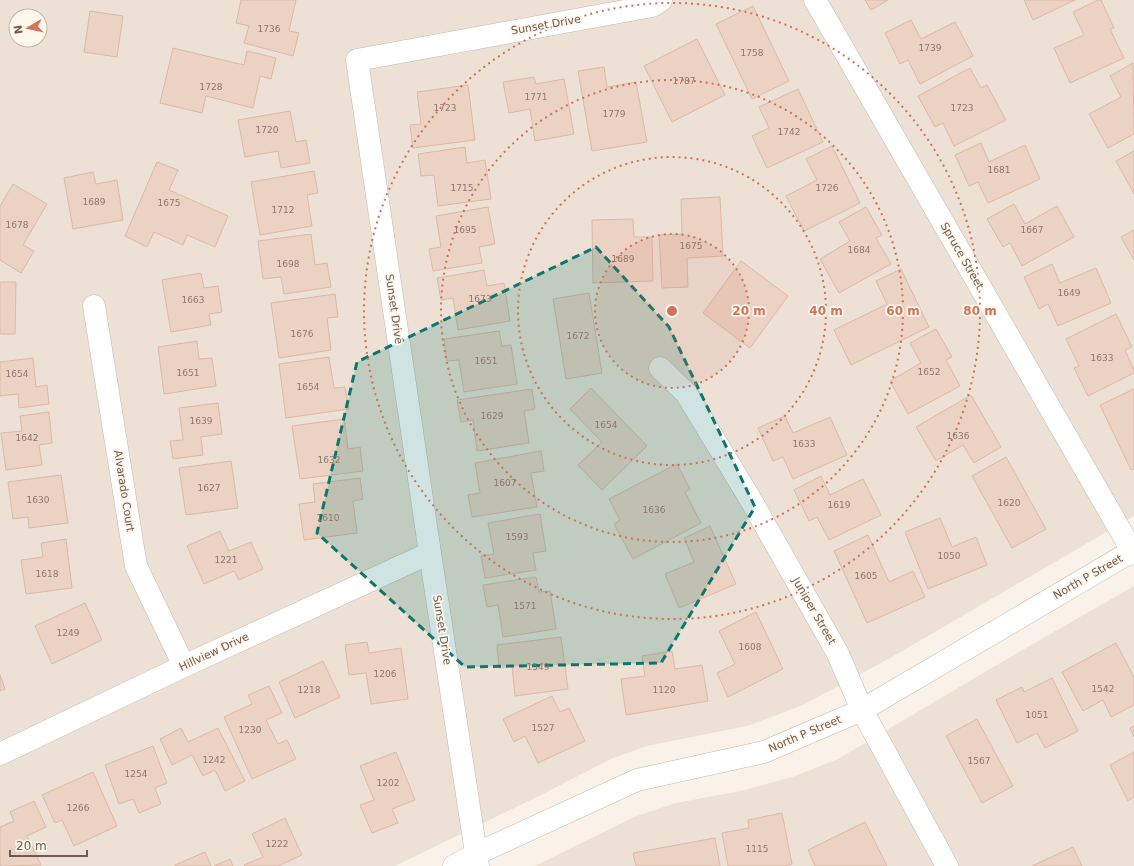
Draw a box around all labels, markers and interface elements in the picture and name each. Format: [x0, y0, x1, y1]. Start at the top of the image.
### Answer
north arrow [8, 8, 48, 48]
street label: Sunset Drive [510, 12, 582, 38]
text: N [11, 24, 26, 35]
house number: 1736 [258, 24, 281, 34]
house number: 1739 [919, 43, 942, 53]
house number: 1758 [741, 48, 764, 58]
house number: 1787 [673, 76, 695, 86]
house number: 1728 [200, 82, 223, 92]
house number: 1771 [525, 92, 547, 102]
house number: 1723 [434, 103, 456, 113]
house number: 1723 [951, 103, 973, 113]
house number: 1779 [603, 109, 626, 119]
house number: 1720 [256, 125, 279, 135]
house number: 1742 [778, 127, 800, 137]
house number: 1681 [988, 165, 1010, 175]
house number: 1715 [451, 183, 473, 193]
house number: 1726 [816, 183, 839, 193]
house number: 1689 [83, 197, 106, 207]
house number: 1675 [158, 198, 180, 208]
house number: 1712 [272, 205, 294, 215]
house number: 1678 [6, 220, 29, 230]
street label: Spruce Street [938, 220, 987, 292]
house number: 1695 [454, 225, 476, 235]
house number: 1667 [1021, 225, 1043, 235]
house number: 1675 [680, 241, 702, 251]
house number: 1684 [848, 245, 871, 255]
house number: 1689 [612, 254, 635, 264]
house number: 1698 [277, 259, 300, 269]
street label: Sunset Drive [383, 273, 405, 345]
house number: 1649 [1058, 288, 1081, 298]
house number: 1673 [469, 294, 491, 304]
house number: 1663 [182, 295, 204, 305]
centre of rings [665, 304, 679, 318]
text: 20 m [732, 304, 766, 318]
text: 40 m [809, 304, 843, 318]
text: 60 m [886, 304, 920, 318]
text: 80 m [963, 304, 997, 318]
house number: 1676 [291, 329, 314, 339]
house number: 1672 [567, 331, 589, 341]
house number: 1633 [1091, 353, 1113, 363]
house number: 1651 [475, 356, 497, 366]
house number: 1652 [918, 367, 940, 377]
house number: 1651 [177, 368, 199, 378]
house number: 1654 [6, 369, 29, 379]
house number: 1654 [297, 382, 320, 392]
house number: 1629 [481, 411, 504, 421]
house number: 1639 [190, 416, 213, 426]
house number: 1654 [595, 420, 618, 430]
house number: 1636 [947, 431, 970, 441]
house number: 1642 [16, 433, 38, 443]
house number: 1633 [793, 439, 815, 449]
street label: Alvarado Court [111, 449, 137, 533]
house number: 1632 [318, 455, 340, 465]
house number: 1607 [494, 478, 516, 488]
house number: 1627 [198, 483, 220, 493]
house number: 1630 [27, 495, 50, 505]
house number: 1620 [998, 498, 1021, 508]
house number: 1619 [828, 500, 851, 510]
house number: 1636 [643, 505, 666, 515]
house number: 1610 [317, 513, 340, 523]
house number: 1593 [506, 532, 528, 542]
house number: 1050 [938, 551, 961, 561]
street label: North P Street [1051, 552, 1126, 602]
house number: 1221 [215, 555, 237, 565]
house number: 1618 [36, 569, 59, 579]
house number: 1605 [855, 571, 877, 581]
street label: Juniper Street [789, 574, 839, 648]
street label: Sunset Drive [430, 594, 454, 666]
house number: 1571 [514, 601, 536, 611]
house number: 1249 [57, 628, 80, 638]
street label: Hillview Drive [177, 630, 251, 674]
house number: 1608 [739, 642, 762, 652]
house number: 1549 [527, 662, 550, 672]
house number: 1206 [374, 669, 397, 679]
house number: 1542 [1092, 684, 1114, 694]
house number: 1218 [298, 685, 321, 695]
house number: 1120 [653, 685, 676, 695]
house number: 1051 [1026, 710, 1048, 720]
street label: North P Street [767, 713, 844, 755]
house number: 1527 [532, 723, 554, 733]
house number: 1230 [239, 725, 262, 735]
house number: 1242 [203, 755, 225, 765]
house number: 1567 [968, 756, 990, 766]
house number: 1254 [125, 769, 148, 779]
house number: 1202 [377, 778, 399, 788]
house number: 1266 [67, 803, 90, 813]
scale bar [10, 832, 87, 858]
text: 20 m [16, 839, 47, 853]
house number: 1222 [266, 839, 288, 849]
house number: 1115 [746, 844, 768, 854]

